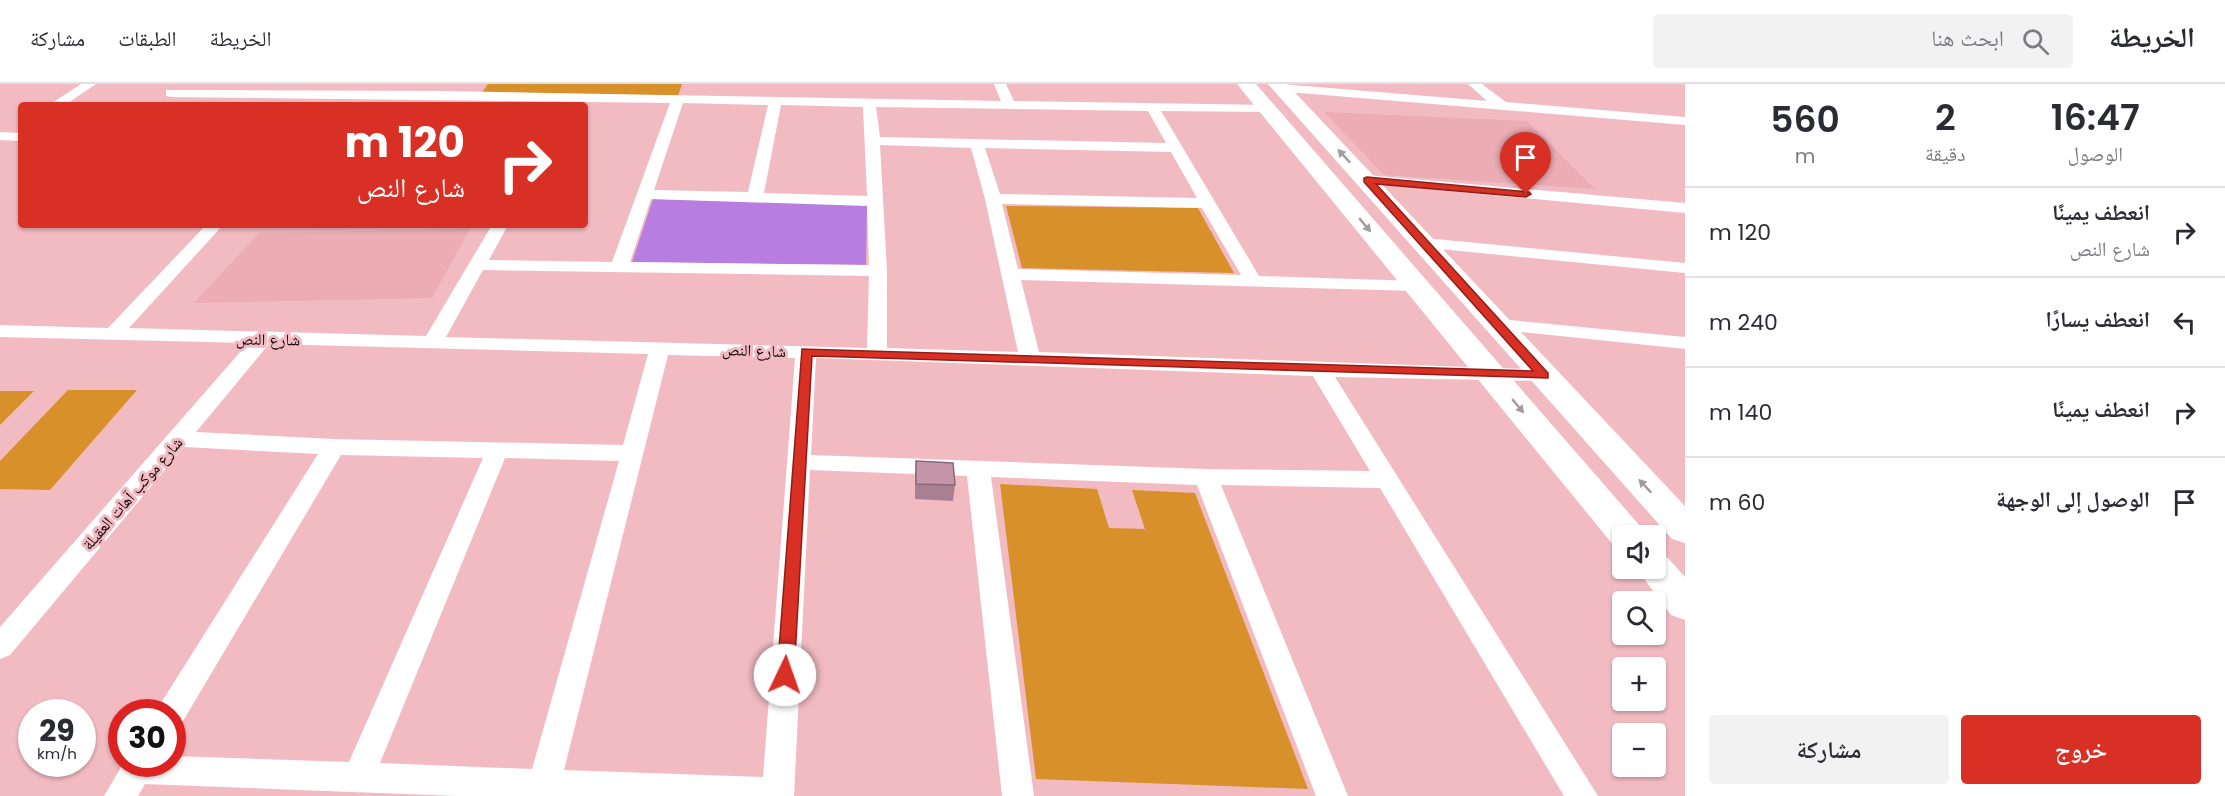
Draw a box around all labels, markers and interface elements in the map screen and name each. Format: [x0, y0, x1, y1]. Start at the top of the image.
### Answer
search box [1653, 14, 2073, 68]
text: الخريطة [2109, 18, 2195, 57]
text: ابحث هنا [1931, 23, 2004, 54]
text: مشاركة [30, 24, 85, 53]
text: الطبقات [118, 24, 177, 53]
text: الخريطة [210, 24, 271, 53]
icon: search [2019, 25, 2052, 58]
text: 2 [1935, 92, 1956, 143]
text: 16:47 [2051, 92, 2140, 143]
text: 560 [1770, 94, 1840, 145]
text: 120 m [344, 113, 465, 172]
icon: right [486, 126, 564, 204]
pin [1500, 132, 1551, 194]
text: دقيقة [1925, 140, 1966, 168]
text: الوصول [2068, 140, 2123, 168]
icon: arrive [1509, 141, 1542, 174]
text: m [1795, 142, 1815, 170]
one-way arrow [1338, 149, 1352, 163]
text: شارع النص [357, 169, 465, 206]
text: انعطف يمينًا [2052, 197, 2150, 228]
icon: right [2168, 216, 2201, 249]
one-way arrow [1358, 217, 1371, 232]
text: 120 m [1709, 217, 1771, 248]
text: شارع النص [2070, 235, 2150, 263]
text: انعطف يسارًا [2046, 304, 2150, 335]
icon: left [2168, 306, 2201, 339]
text: 240 m [1709, 307, 1778, 338]
street label: شارع النص [236, 327, 300, 352]
street label: شارع النص [722, 338, 786, 363]
text: انعطف يمينًا [2052, 394, 2150, 425]
icon: right [2168, 396, 2201, 429]
text: 140 m [1709, 397, 1772, 428]
one-way arrow [1511, 398, 1524, 413]
street label: شارع موكب آهات العقيلة [77, 432, 188, 555]
one-way arrow [1639, 479, 1653, 493]
text: الوصول إلى الوجهة [1996, 484, 2150, 515]
icon: arrive [2168, 486, 2201, 519]
text: 60 m [1709, 487, 1765, 518]
map controls [1612, 525, 1666, 777]
button: sound [1612, 525, 1666, 579]
button: search [1612, 591, 1666, 645]
position arrow [753, 643, 817, 707]
button: + [1612, 657, 1666, 711]
speed limit sign: 30 [108, 699, 186, 777]
text: 29 [39, 709, 75, 752]
button: مشاركة [1709, 715, 1949, 784]
button: خروج [1961, 715, 2201, 784]
button: − [1612, 723, 1666, 777]
text: km/h [37, 743, 77, 764]

